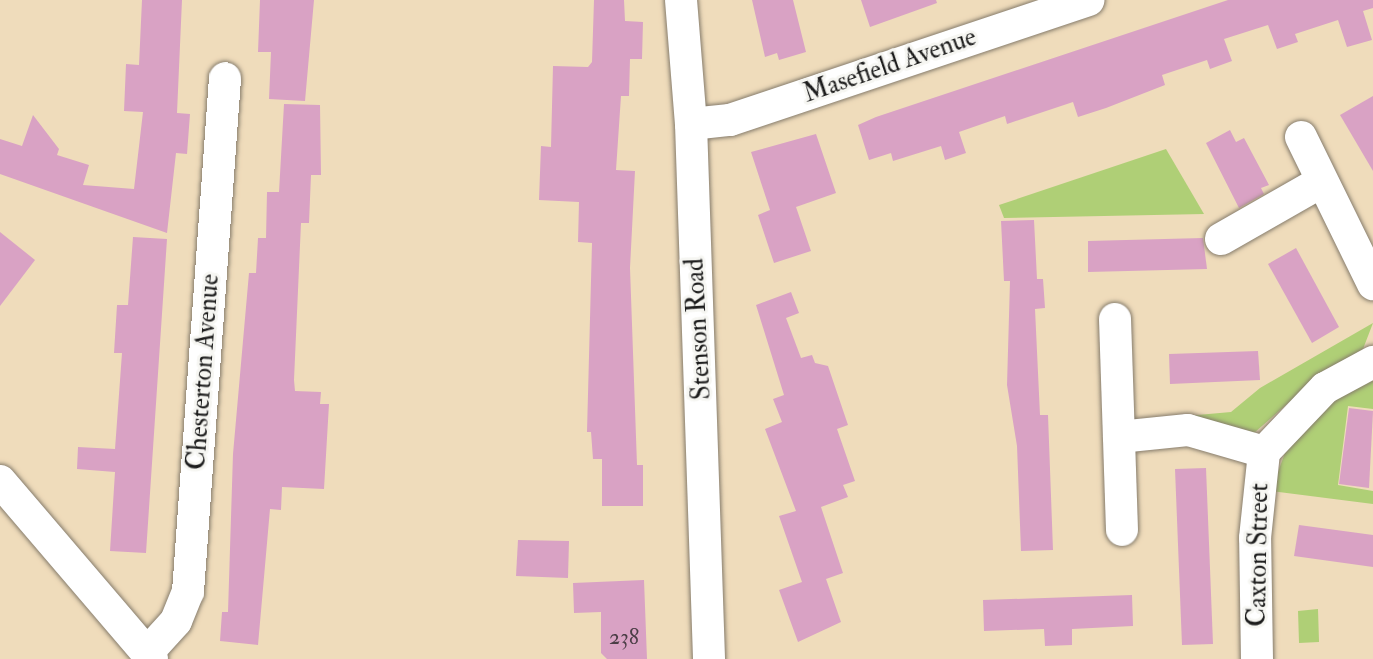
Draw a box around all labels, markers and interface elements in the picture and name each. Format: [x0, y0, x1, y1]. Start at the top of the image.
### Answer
street label: Masefield Avenue [799, 22, 981, 110]
street label: Stenson Road [680, 257, 718, 401]
street label: Chesterton Avenue [182, 273, 226, 471]
street label: Caxton Street [1242, 483, 1276, 627]
house number: 238 [609, 625, 639, 651]

